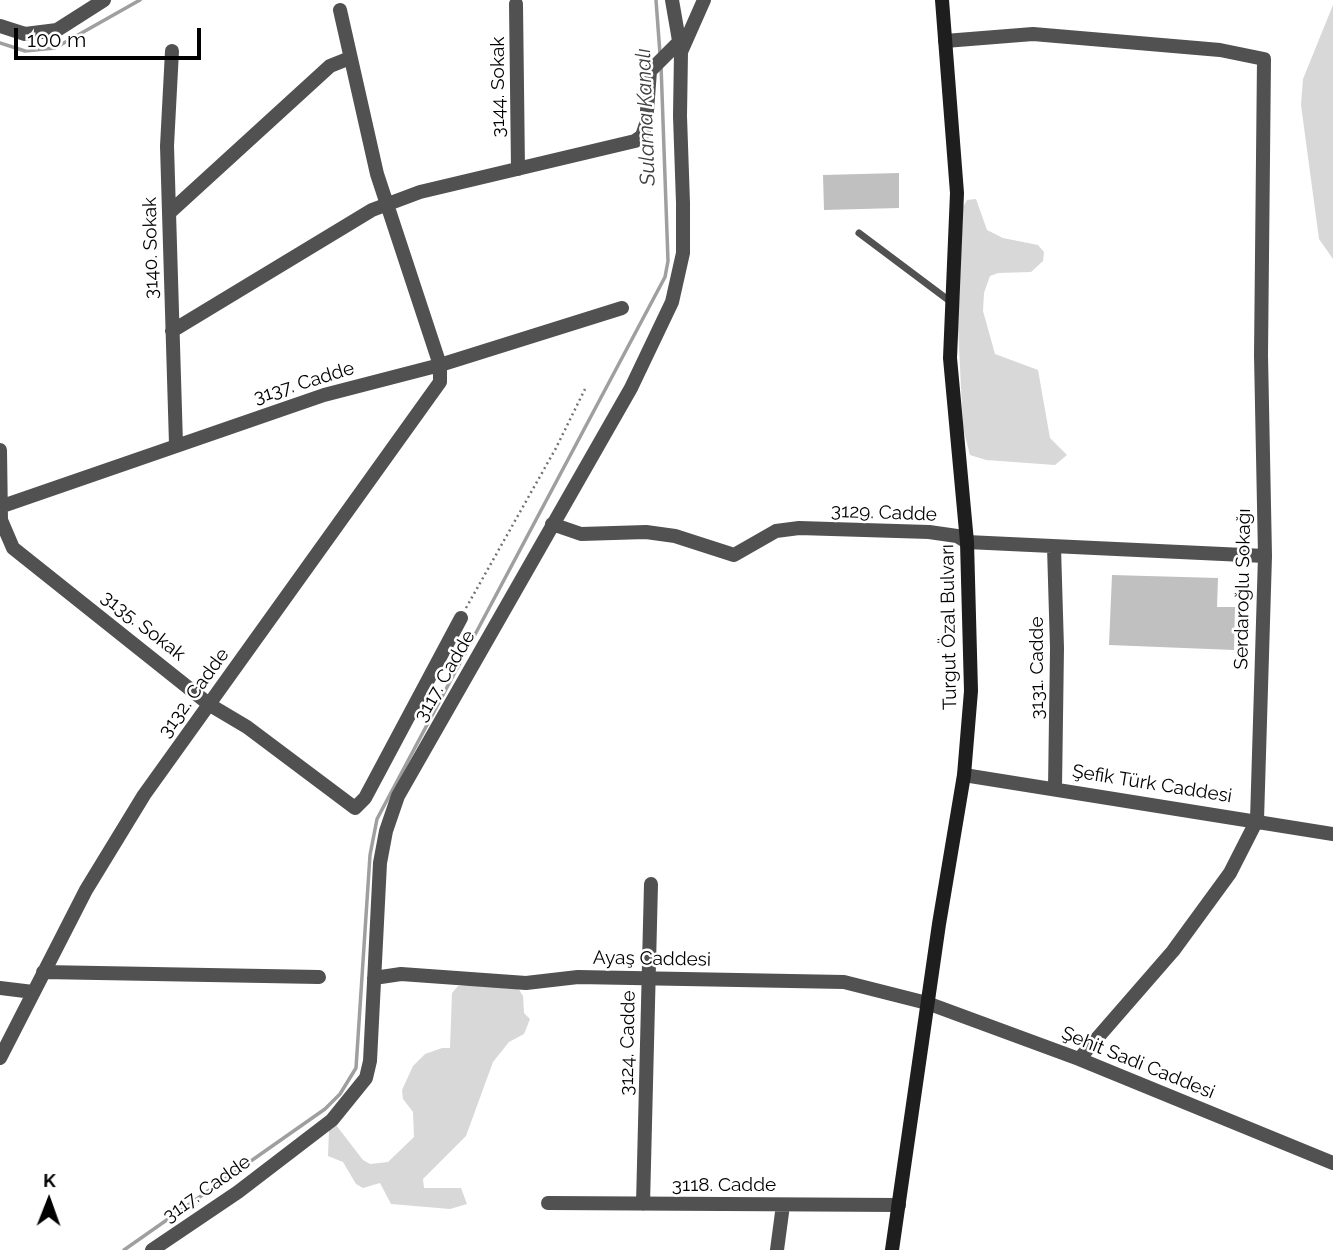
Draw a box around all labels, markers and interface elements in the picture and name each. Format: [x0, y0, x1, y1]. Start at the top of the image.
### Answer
scale bar [18, 14, 205, 58]
text: 100 m [27, 27, 86, 52]
street label: 3144. Sokak [487, 37, 509, 137]
water label: Sulama Kanalı [631, 48, 661, 186]
street label: 3140. Sokak [139, 197, 163, 299]
street label: 3137. Cadde [251, 357, 357, 409]
street label: 3129. Cadde [831, 500, 937, 526]
street label: Serdaroğlu Sokağı [1230, 508, 1256, 670]
street label: Turgut Özal Bulvarı [936, 544, 962, 710]
street label: 3135. Sokak [96, 586, 190, 666]
street label: 3131. Cadde [1026, 616, 1048, 720]
street label: 3117. Cadde [410, 626, 480, 726]
street label: 3132. Cadde [154, 644, 234, 742]
street label: Şefik Türk Caddesi [1070, 760, 1234, 808]
street label: Ayaş Caddesi [593, 947, 711, 971]
street label: 3124. Cadde [616, 990, 640, 1096]
street label: Şehit Sadi Caddesi [1058, 1022, 1218, 1104]
street label: 3117. Cadde [159, 1150, 255, 1228]
north arrow [14, 1166, 84, 1236]
text: K [43, 1169, 56, 1191]
street label: 3118. Cadde [672, 1174, 776, 1196]

